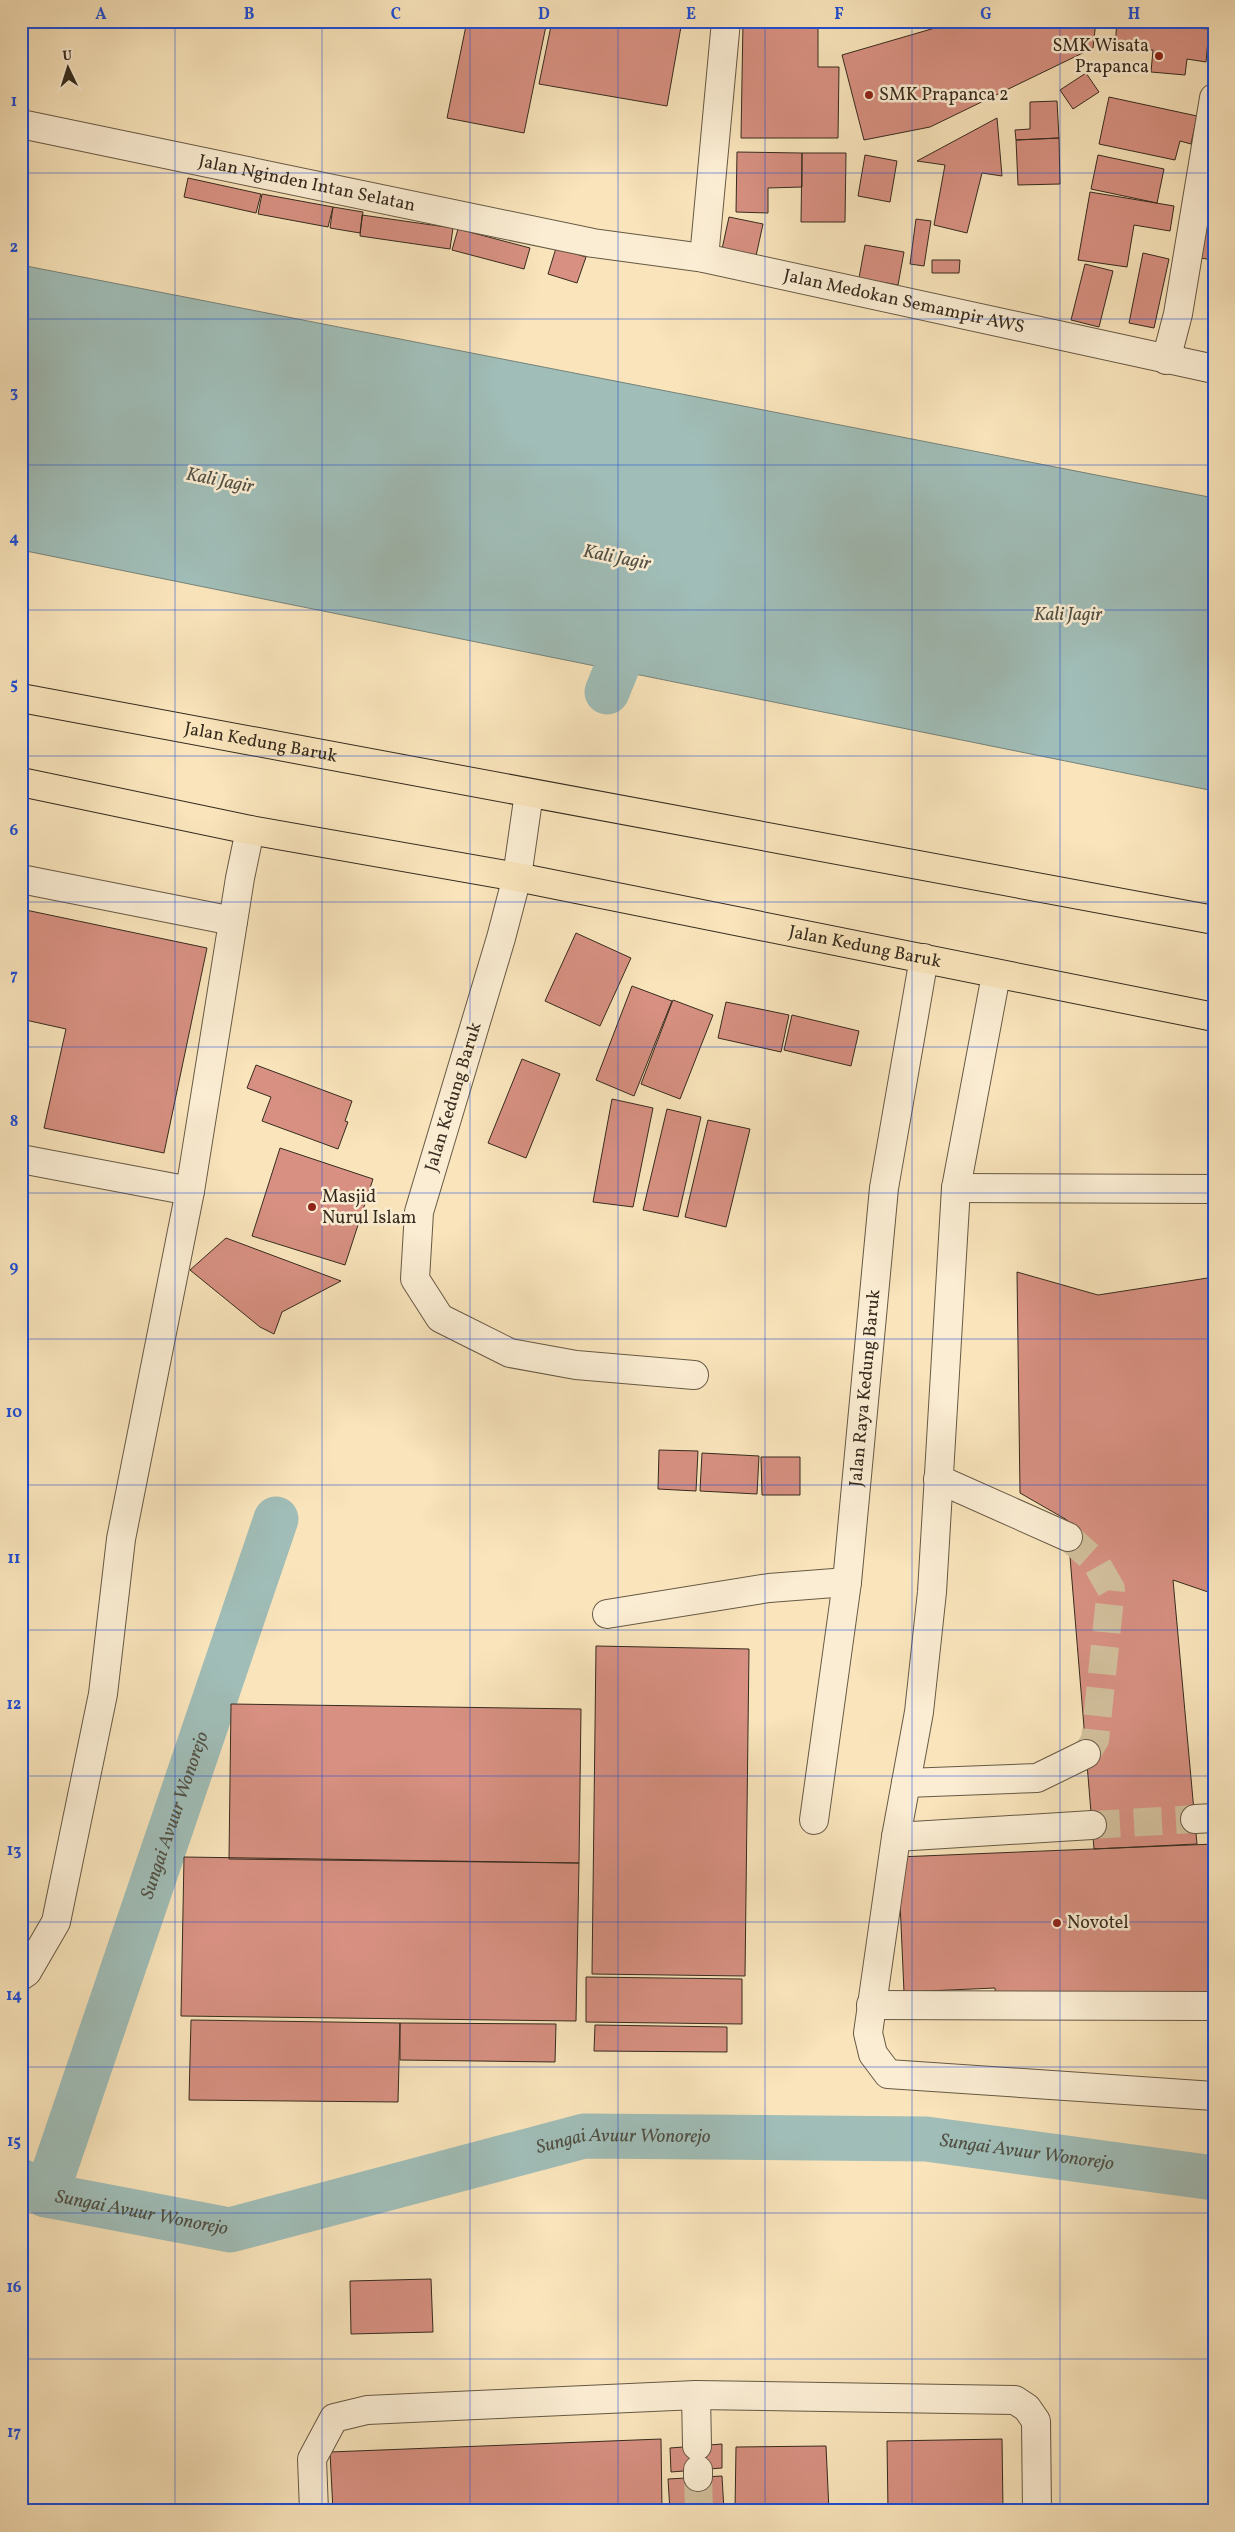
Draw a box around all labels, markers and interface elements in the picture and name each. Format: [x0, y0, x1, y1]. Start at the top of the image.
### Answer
text: A [95, 4, 107, 26]
text: B [244, 4, 255, 26]
text: C [391, 4, 401, 26]
text: D [538, 4, 550, 26]
text: E [686, 4, 696, 26]
text: F [834, 4, 844, 26]
text: G [980, 4, 992, 26]
text: H [1128, 4, 1140, 26]
place label: SMK Wisata Prapanca [1052, 34, 1149, 80]
north arrow [42, 42, 92, 92]
text: U [62, 47, 73, 66]
marker: SMK Wisata Prapanca [1153, 50, 1165, 62]
place label: SMK Prapanca 2 [879, 83, 1009, 108]
marker: SMK Prapanca 2 [863, 89, 875, 101]
text: 1 [11, 91, 17, 113]
street label: Jalan Nginden Intan Selatan [196, 149, 418, 218]
text: 2 [10, 237, 18, 259]
street label: Jalan Medokan Semampir AWS [781, 263, 1027, 340]
text: 3 [10, 382, 18, 404]
water label: Kali Jagir [184, 462, 257, 500]
text: 4 [9, 528, 19, 550]
water label: Kali Jagir [581, 539, 654, 577]
water label: Kali Jagir [1034, 602, 1103, 628]
text: 5 [10, 674, 18, 696]
street label: Jalan Kedung Baruk [182, 716, 340, 769]
text: 6 [10, 820, 19, 842]
street label: Jalan Kedung Baruk [786, 919, 944, 974]
text: 7 [10, 965, 18, 987]
street label: Jalan Kedung Baruk [419, 1019, 489, 1175]
text: 8 [10, 1111, 18, 1133]
place label: Masjid Nurul Islam [322, 1185, 417, 1231]
marker: Masjid Nurul Islam [306, 1201, 318, 1213]
text: 9 [10, 1257, 19, 1279]
street label: Jalan Raya Kedung Baruk [843, 1288, 887, 1488]
text: 10 [6, 1402, 22, 1424]
text: 11 [8, 1548, 20, 1570]
text: 12 [7, 1694, 21, 1716]
water label: Sungai Avuur Wonorejo [135, 1728, 216, 1903]
text: 13 [7, 1840, 21, 1862]
place label: Novotel [1067, 1911, 1129, 1936]
marker: Novotel [1051, 1917, 1063, 1929]
text: 14 [6, 1985, 22, 2007]
water label: Sungai Avuur Wonorejo [533, 2123, 711, 2161]
water label: Sungai Avuur Wonorejo [938, 2128, 1116, 2177]
text: 15 [7, 2131, 21, 2153]
water label: Sungai Avuur Wonorejo [53, 2184, 230, 2242]
text: 16 [6, 2277, 22, 2299]
text: 17 [7, 2422, 21, 2444]

